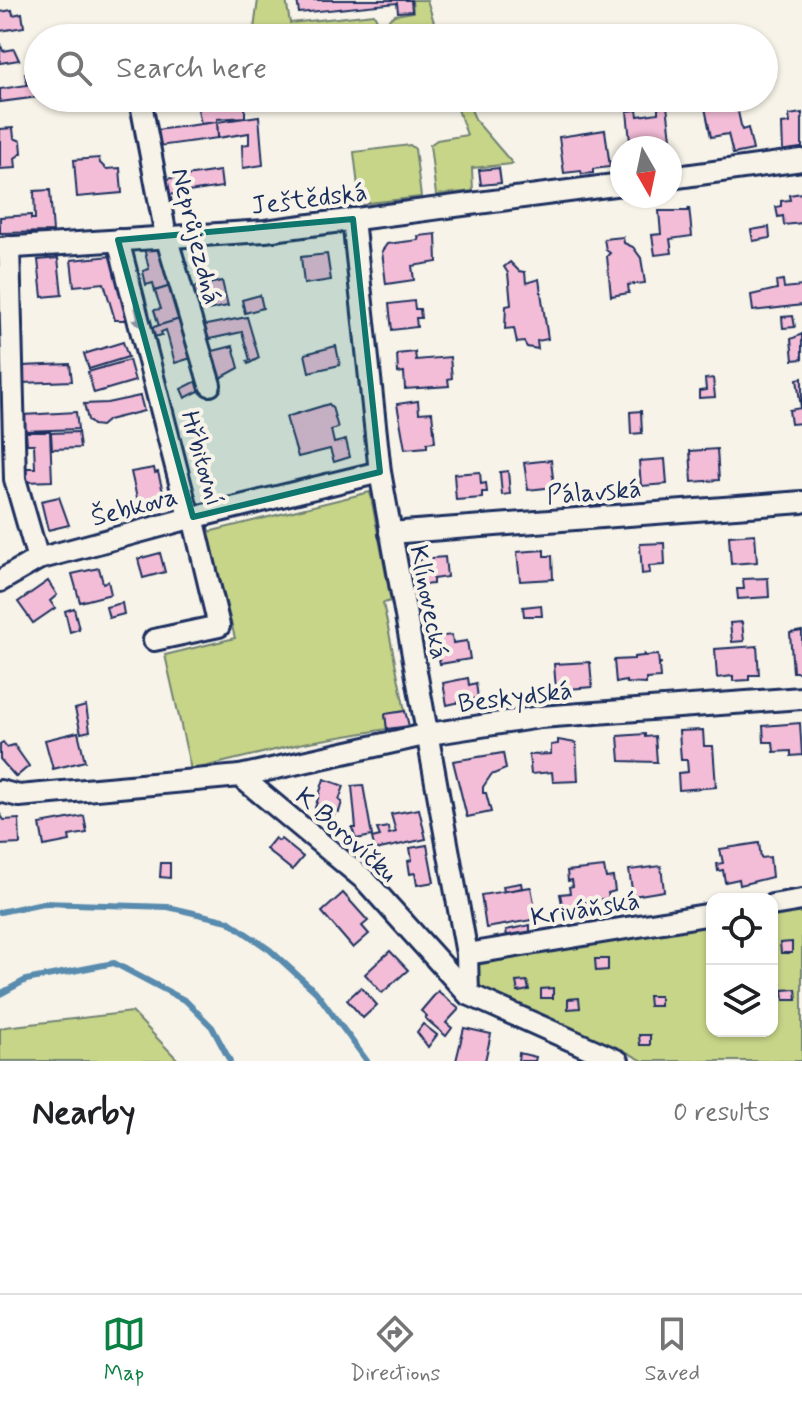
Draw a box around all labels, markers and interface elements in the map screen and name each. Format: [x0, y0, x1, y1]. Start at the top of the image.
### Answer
search box [24, 24, 778, 112]
icon: search [52, 46, 96, 90]
text: Search here [116, 49, 267, 88]
north arrow [610, 136, 682, 208]
street label: Neprůjezdná [162, 165, 228, 308]
street label: Ještědská [249, 176, 369, 224]
one-way arrow [132, 303, 144, 328]
street label: Hřbitovní [171, 407, 231, 510]
street label: Pálavská [546, 473, 643, 513]
street label: Šebkova [87, 480, 182, 536]
street label: Klínovecká [400, 542, 456, 662]
street label: Beskydská [456, 674, 574, 722]
street label: K Borovíčku [287, 781, 404, 890]
street label: Kriváňská [528, 885, 642, 935]
map controls [706, 893, 778, 1037]
button: locate [706, 893, 778, 965]
button: layers [706, 965, 778, 1037]
text: Nearby [32, 1091, 136, 1136]
text: 0 results [673, 1096, 770, 1130]
tab: Map [102, 1312, 146, 1388]
tab: Directions [350, 1312, 440, 1388]
tab: Saved [644, 1312, 700, 1388]

